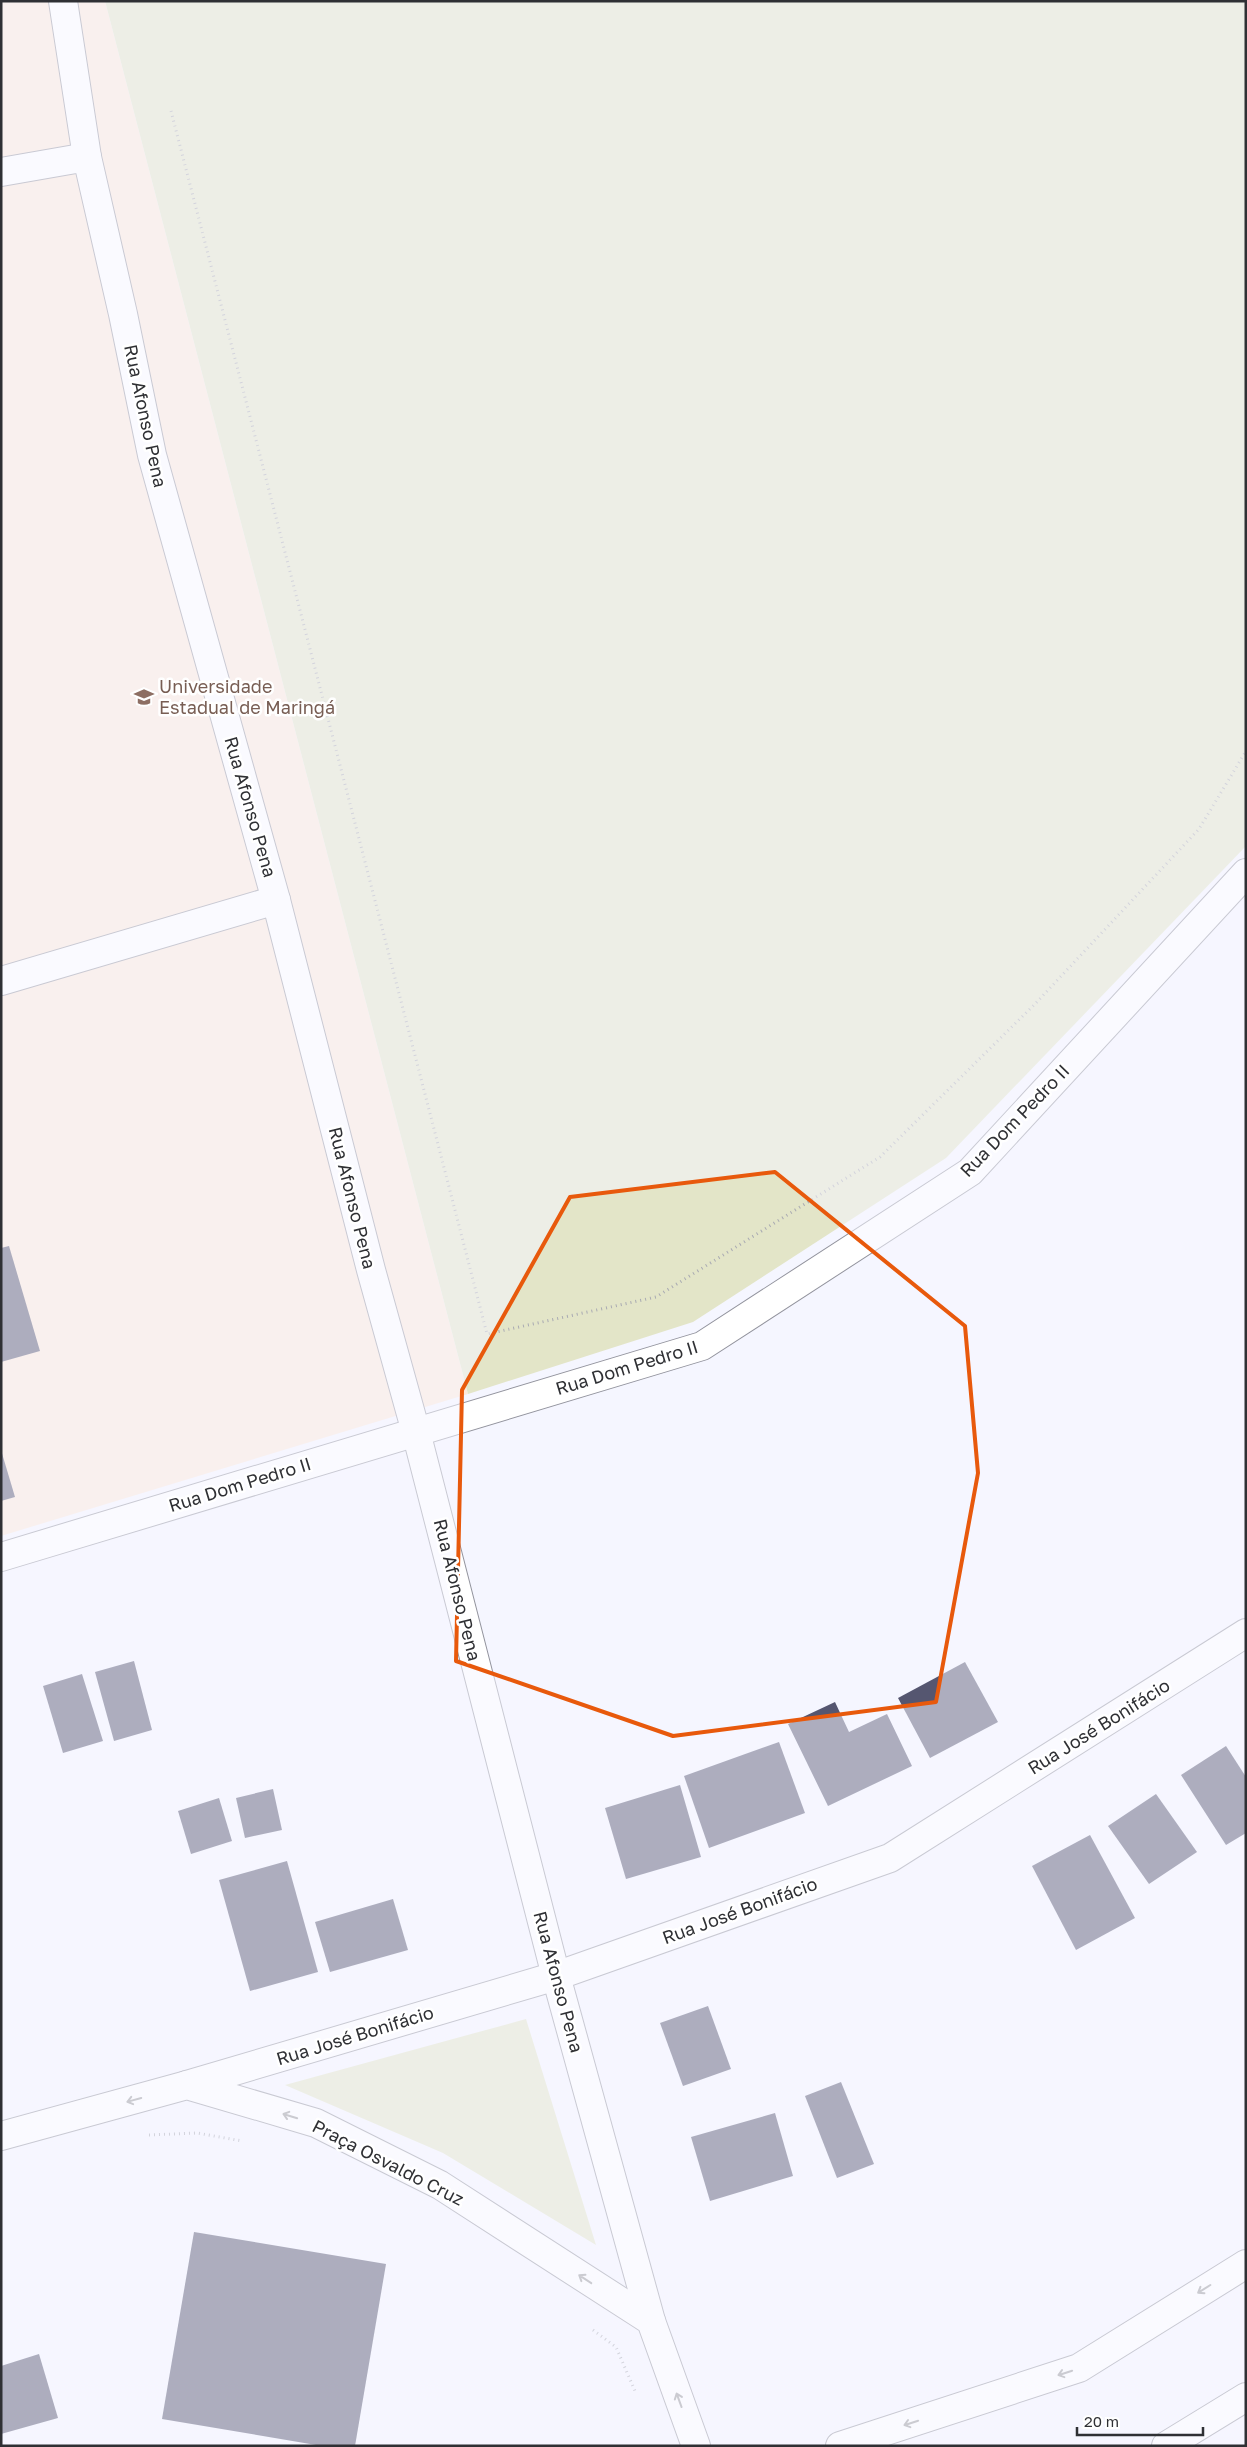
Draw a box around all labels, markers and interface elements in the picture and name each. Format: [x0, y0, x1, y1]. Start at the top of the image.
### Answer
street label: Rua Afonso Pena [120, 342, 172, 489]
place label: Universidade Estadual de Maringá [159, 675, 335, 718]
school or university icon: Universidade Estadual de Maringá [133, 686, 155, 708]
street label: Rua Afonso Pena [220, 734, 282, 880]
street label: Rua Dom Pedro II [955, 1059, 1074, 1181]
street label: Rua Afonso Pena [325, 1124, 381, 1271]
street label: Rua Dom Pedro II [553, 1335, 701, 1399]
street label: Rua Dom Pedro II [166, 1452, 314, 1516]
street label: Rua Afonso Pena [430, 1516, 486, 1663]
street label: Rua José Bonifácio [1023, 1674, 1174, 1779]
street label: Rua José Bonifácio [659, 1872, 820, 1948]
street label: Rua Afonso Pena [530, 1909, 588, 2055]
street label: Rua José Bonifácio [273, 2001, 436, 2069]
one-way arrow [127, 2095, 143, 2105]
one-way arrow [283, 2110, 299, 2120]
street label: Praça Osvaldo Cruz [309, 2114, 468, 2210]
one-way arrow [578, 2273, 592, 2283]
one-way arrow [1198, 2285, 1212, 2295]
one-way arrow [1058, 2368, 1074, 2378]
one-way arrow [674, 2393, 683, 2408]
scale bar [1077, 2404, 1203, 2436]
text: 20 m [1084, 2412, 1119, 2430]
one-way arrow [903, 2418, 919, 2428]

